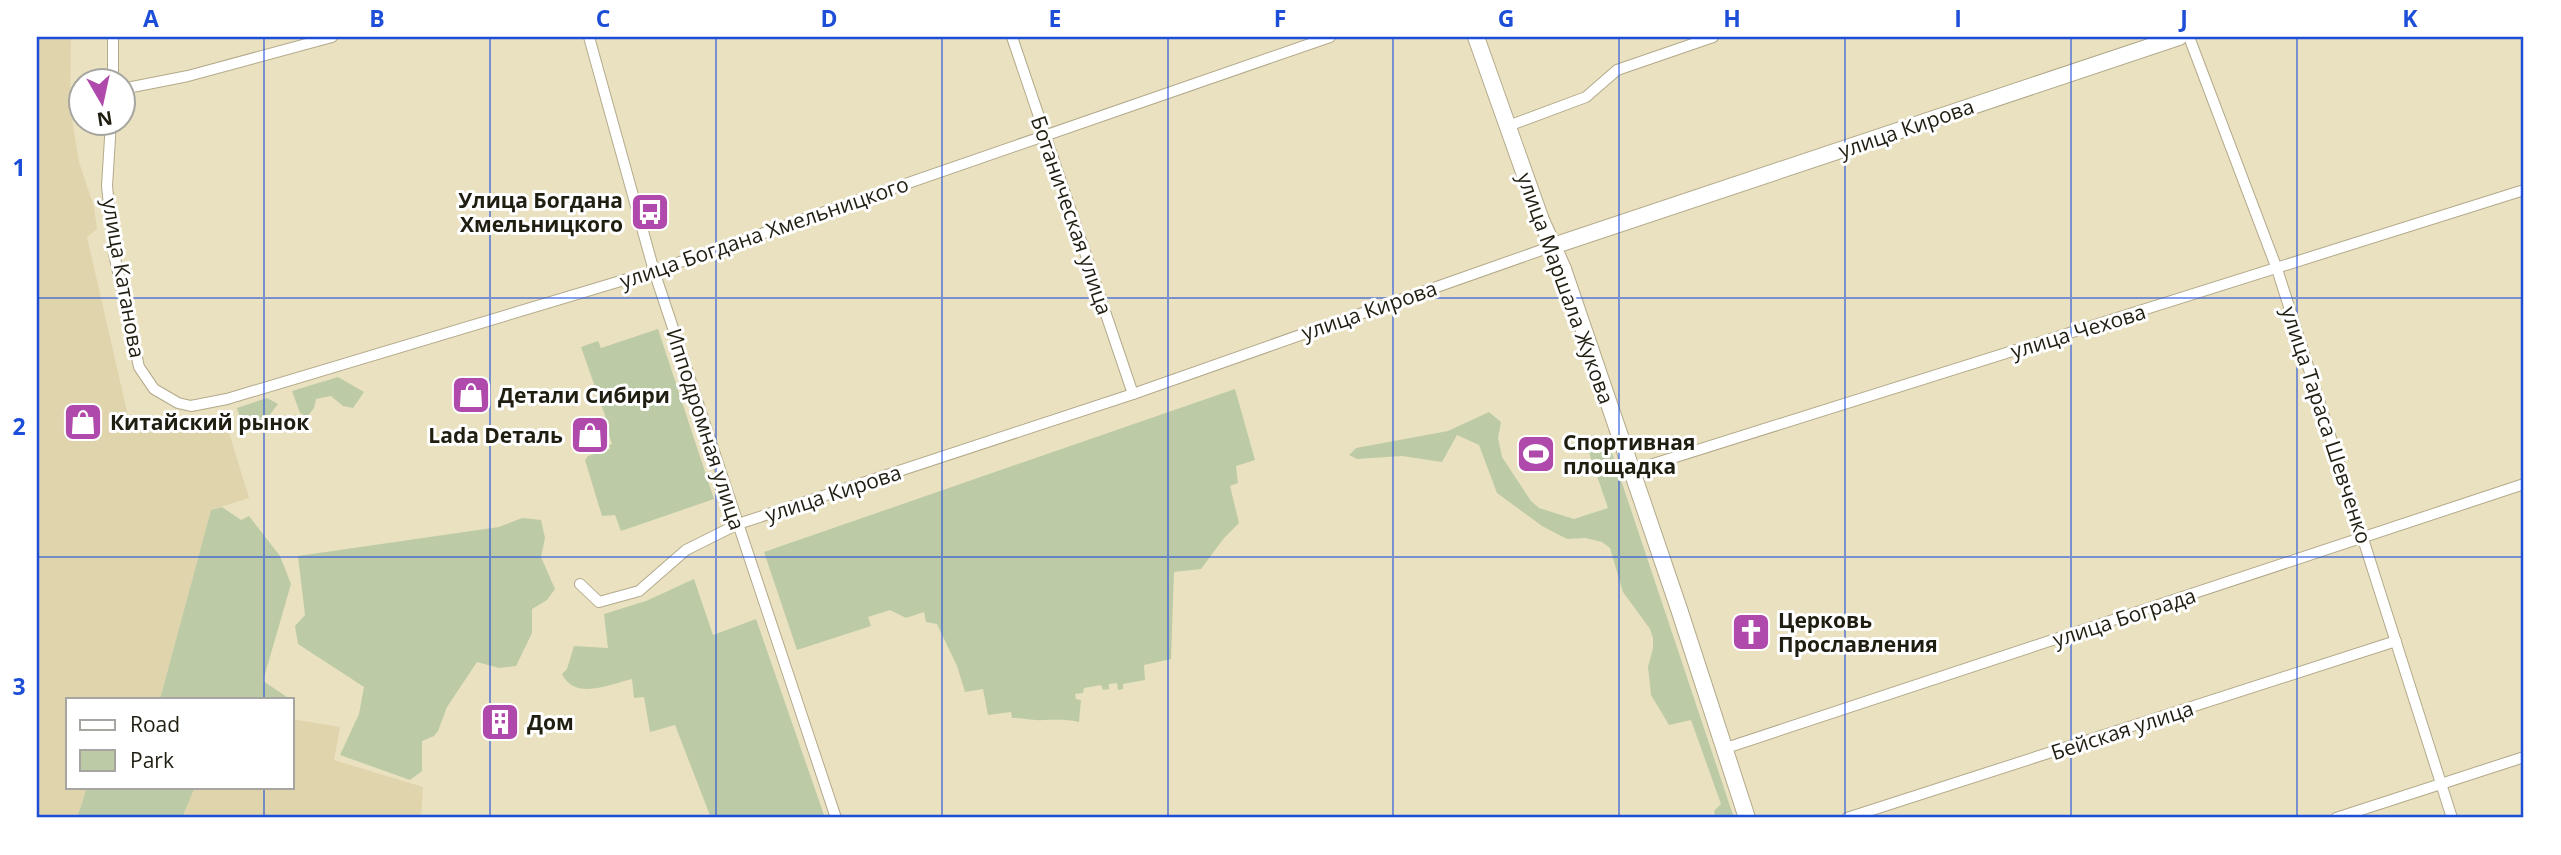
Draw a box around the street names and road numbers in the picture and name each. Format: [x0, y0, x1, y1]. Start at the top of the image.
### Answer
street label: улица Кирова [1835, 92, 1977, 164]
street label: Ботаническая улица [1025, 112, 1119, 318]
street label: улица Маршала Жукова [1511, 168, 1621, 408]
street label: улица Богдана Хмельницкого [616, 169, 912, 295]
street label: улица Катанова [96, 196, 152, 360]
street label: улица Кирова [1298, 274, 1440, 346]
street label: улица Чехова [2007, 297, 2149, 365]
street label: улица Тараса Шевченко [2275, 303, 2379, 547]
street label: Ипподромная улица [660, 325, 752, 533]
street label: улица Кирова [761, 458, 905, 528]
street label: улица Бограда [2049, 581, 2199, 653]
street label: Бейская улица [2047, 694, 2197, 766]

